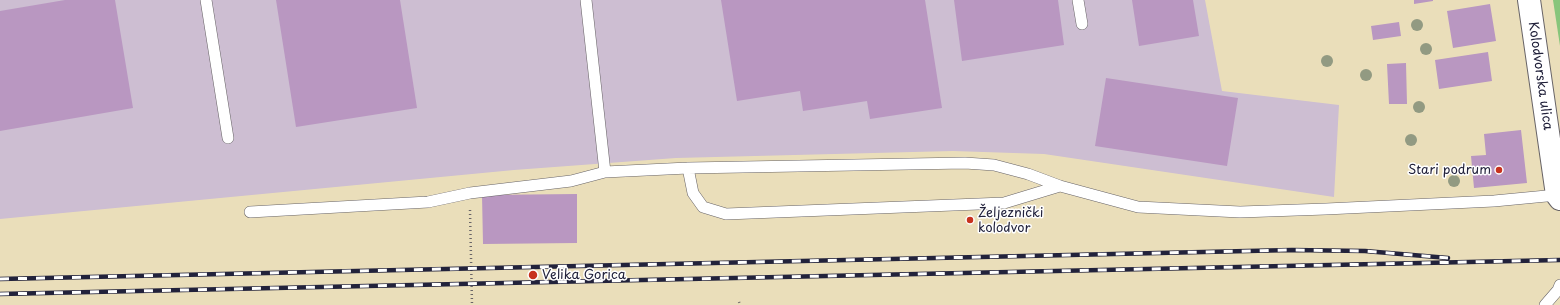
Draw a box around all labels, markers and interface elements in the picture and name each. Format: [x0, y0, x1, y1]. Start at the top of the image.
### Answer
street label: Kolodvorska ulica [1525, 21, 1555, 131]
place label: Stari podrum [1408, 162, 1491, 178]
marker: Stari podrum [1494, 165, 1504, 175]
place label: Željeznički kolodvor [978, 205, 1043, 236]
marker: Željeznički kolodvor [965, 215, 975, 225]
place label: Velika Gorica [542, 267, 626, 283]
marker: Velika Gorica [527, 269, 539, 281]

